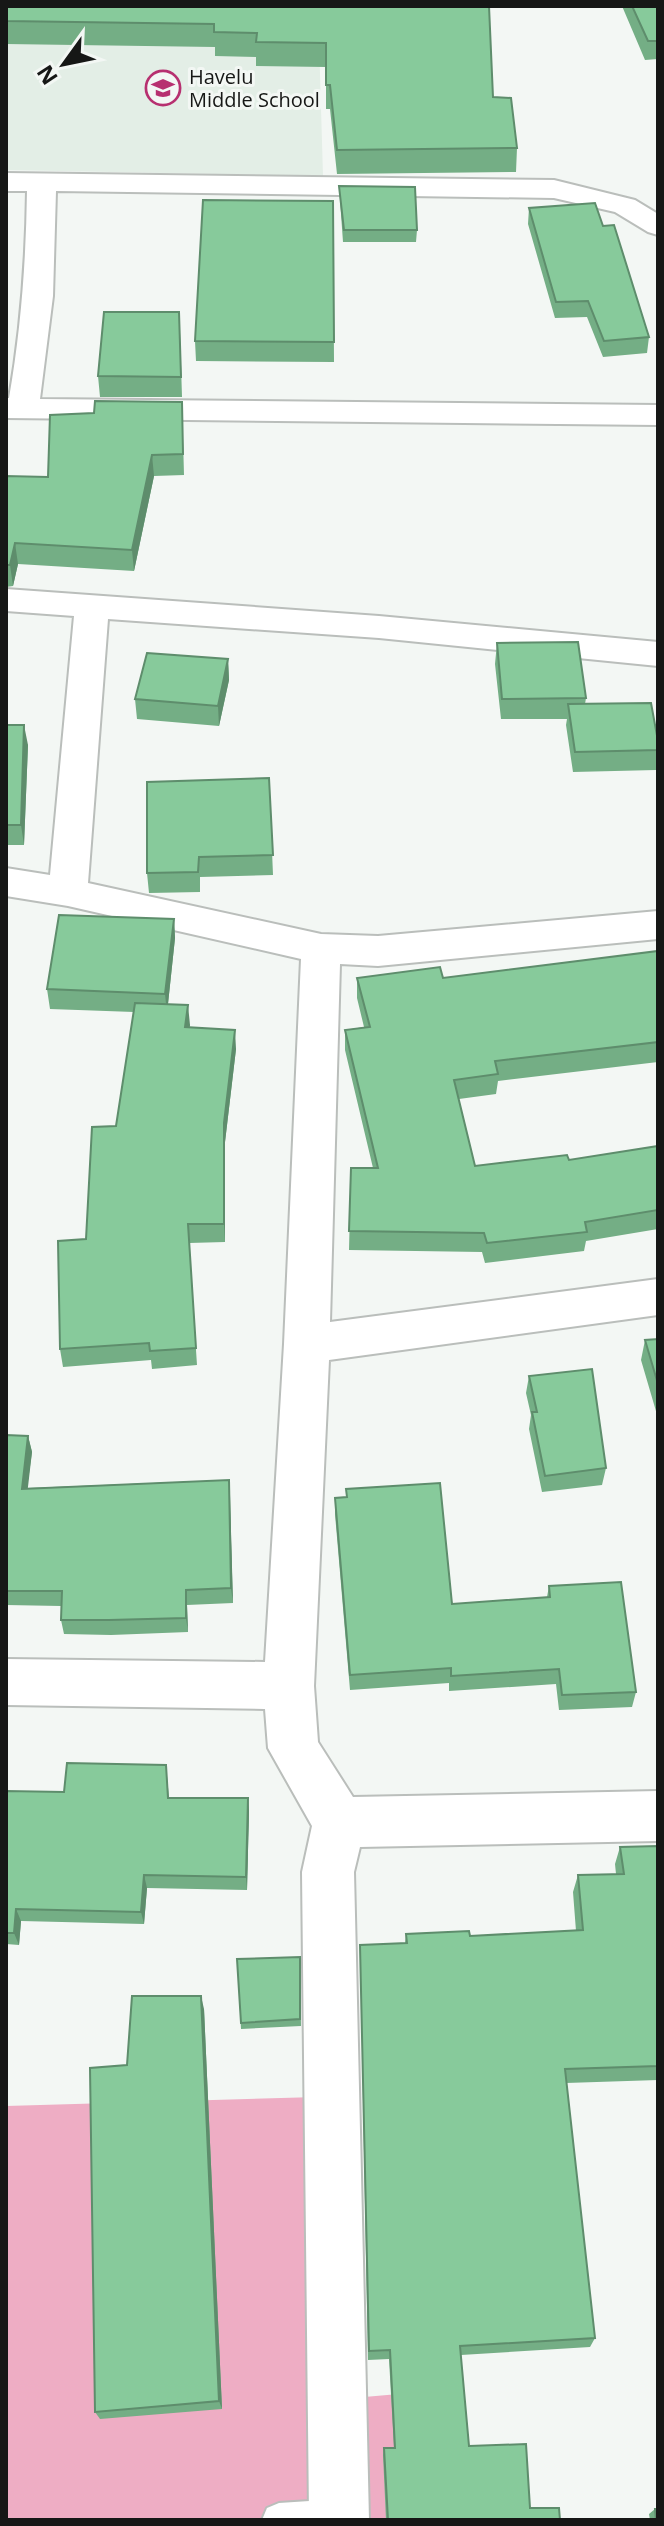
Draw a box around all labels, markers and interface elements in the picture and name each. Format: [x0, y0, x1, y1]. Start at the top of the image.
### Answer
north arrow [24, 24, 104, 104]
text: N [29, 60, 64, 91]
place label: Havelu Middle School [189, 63, 320, 113]
school or university icon: Havelu Middle School [144, 69, 182, 107]

